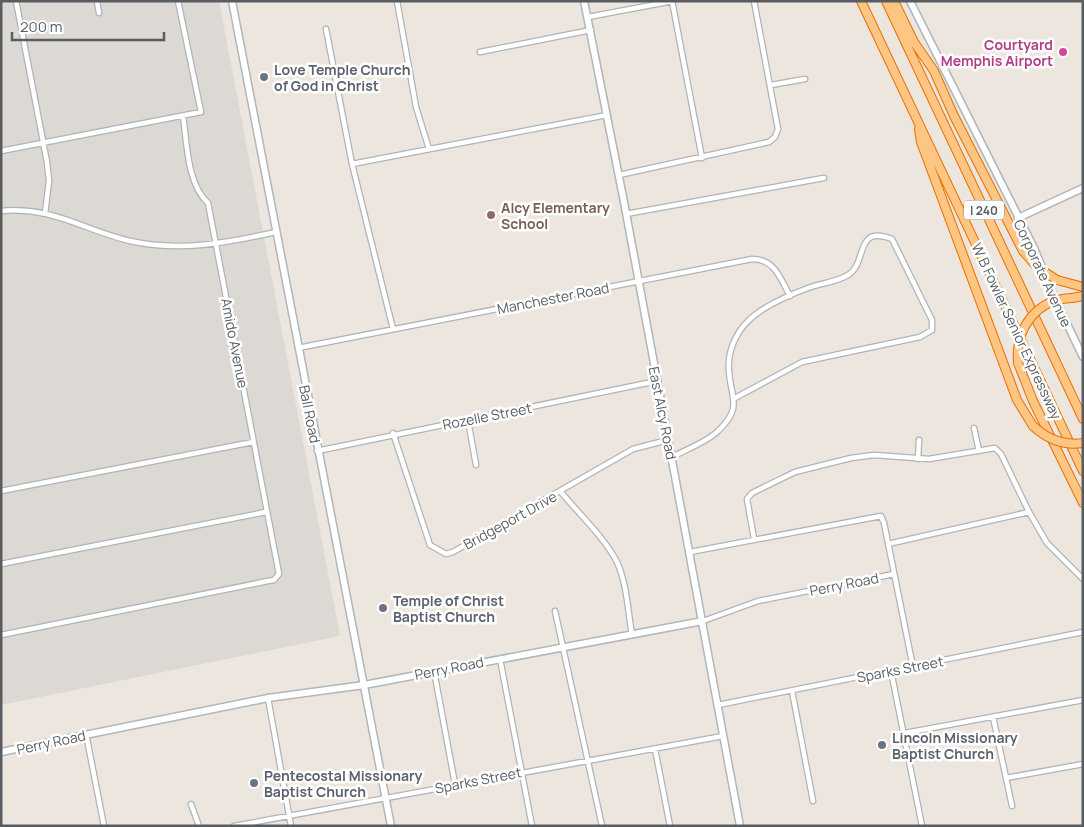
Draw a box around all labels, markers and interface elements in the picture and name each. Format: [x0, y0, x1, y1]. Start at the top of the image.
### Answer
scale bar [12, 10, 165, 42]
text: 200 m [20, 16, 63, 37]
place label: Courtyard Memphis Airport [941, 35, 1053, 70]
marker: Courtyard Memphis Airport [1057, 46, 1069, 58]
place label: Love Temple Church of God in Christ [274, 60, 411, 95]
marker: Love Temple Church of God in Christ [258, 71, 270, 83]
place label: Alcy Elementary School [501, 198, 610, 233]
road number: I 240 [964, 200, 1004, 220]
marker: Alcy Elementary School [485, 209, 497, 221]
street label: Corporate Avenue [1010, 216, 1076, 330]
street label: W B Fowler Senior Expressway [968, 240, 1067, 423]
street label: Manchester Road [495, 278, 611, 318]
street label: Amido Avenue [217, 296, 253, 390]
street label: East Alcy Road [645, 365, 681, 461]
street label: Ball Road [295, 383, 325, 445]
street label: Rozelle Street [441, 398, 534, 434]
street label: Bridgeport Drive [460, 486, 560, 554]
street label: Perry Road [808, 568, 880, 600]
place label: Temple of Christ Baptist Church [393, 591, 504, 626]
marker: Temple of Christ Baptist Church [377, 602, 389, 614]
street label: Sparks Street [855, 651, 945, 687]
street label: Perry Road [413, 652, 485, 684]
street label: Perry Road [15, 725, 87, 759]
place label: Lincoln Missionary Baptist Church [892, 728, 1018, 763]
marker: Lincoln Missionary Baptist Church [876, 739, 888, 751]
street label: Sparks Street [433, 762, 523, 798]
place label: Pentecostal Missionary Baptist Church [264, 766, 422, 801]
marker: Pentecostal Missionary Baptist Church [248, 777, 260, 789]

